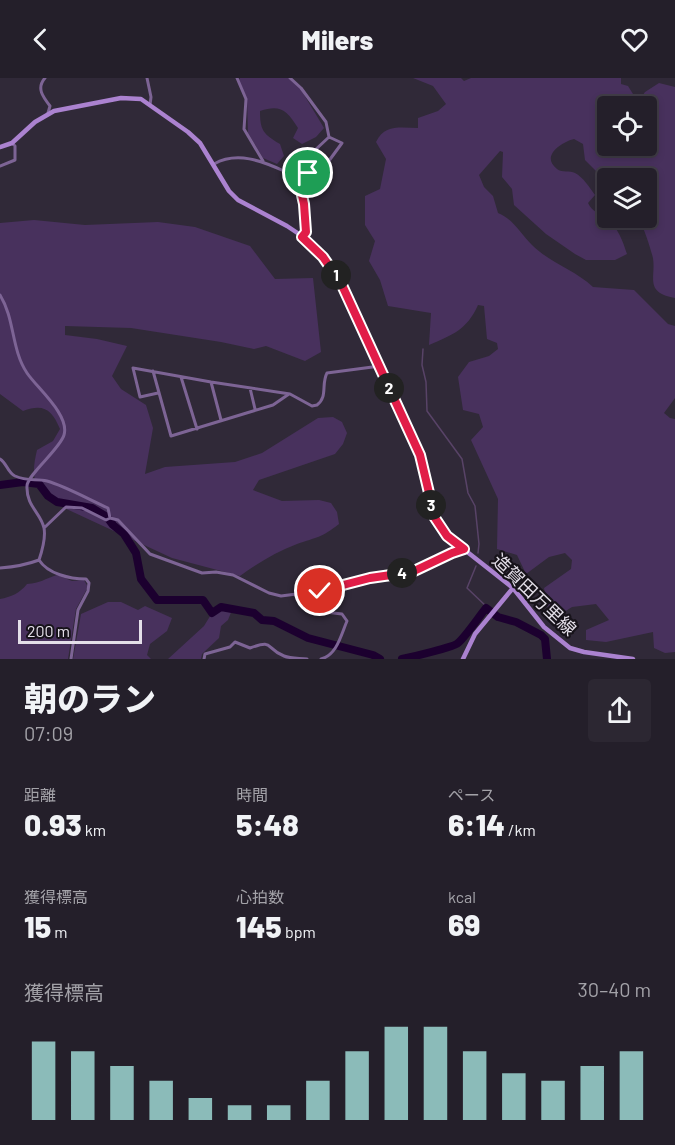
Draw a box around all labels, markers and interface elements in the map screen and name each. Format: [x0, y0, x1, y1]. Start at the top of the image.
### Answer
icon: back [24, 23, 57, 56]
text: Milers [302, 23, 373, 55]
icon: heart [618, 23, 651, 56]
map controls [597, 96, 657, 228]
button: locate [597, 96, 657, 156]
pin [282, 147, 333, 198]
icon: arrive [291, 156, 324, 189]
button: layers [597, 168, 657, 228]
pin: 1 [321, 260, 351, 290]
text: 1 [333, 265, 339, 284]
pin: 2 [374, 373, 404, 403]
text: 2 [385, 378, 393, 397]
pin: 3 [416, 490, 446, 520]
text: 3 [427, 495, 435, 514]
street label: 造賀田万里線 [488, 549, 581, 640]
pin: 4 [387, 558, 417, 588]
text: 4 [397, 563, 407, 582]
pin [294, 565, 345, 616]
icon: check [303, 574, 336, 607]
scale bar [18, 617, 142, 644]
text: 200 m [27, 621, 70, 640]
text: 朝のラン [24, 678, 156, 718]
button: share [588, 679, 651, 742]
text: 07:09 [24, 721, 73, 745]
text: 距離 [24, 785, 56, 804]
text: 時間 [236, 785, 268, 804]
text: ペース [448, 785, 495, 804]
text: 0.93 [24, 806, 82, 842]
text: 5:48 [236, 806, 299, 842]
text: 6:14 [448, 806, 505, 842]
text: km [82, 820, 106, 839]
text: /km [505, 820, 536, 839]
text: 獲得標高 [24, 887, 88, 906]
text: 心拍数 [236, 887, 284, 906]
text: kcal [448, 887, 476, 906]
text: 69 [448, 906, 480, 942]
text: 15 [24, 908, 51, 944]
text: 145 [236, 908, 282, 944]
text: m [51, 922, 68, 941]
text: bpm [282, 922, 316, 941]
text: 30–40 m [578, 977, 651, 1001]
text: 獲得標高 [24, 980, 104, 1004]

